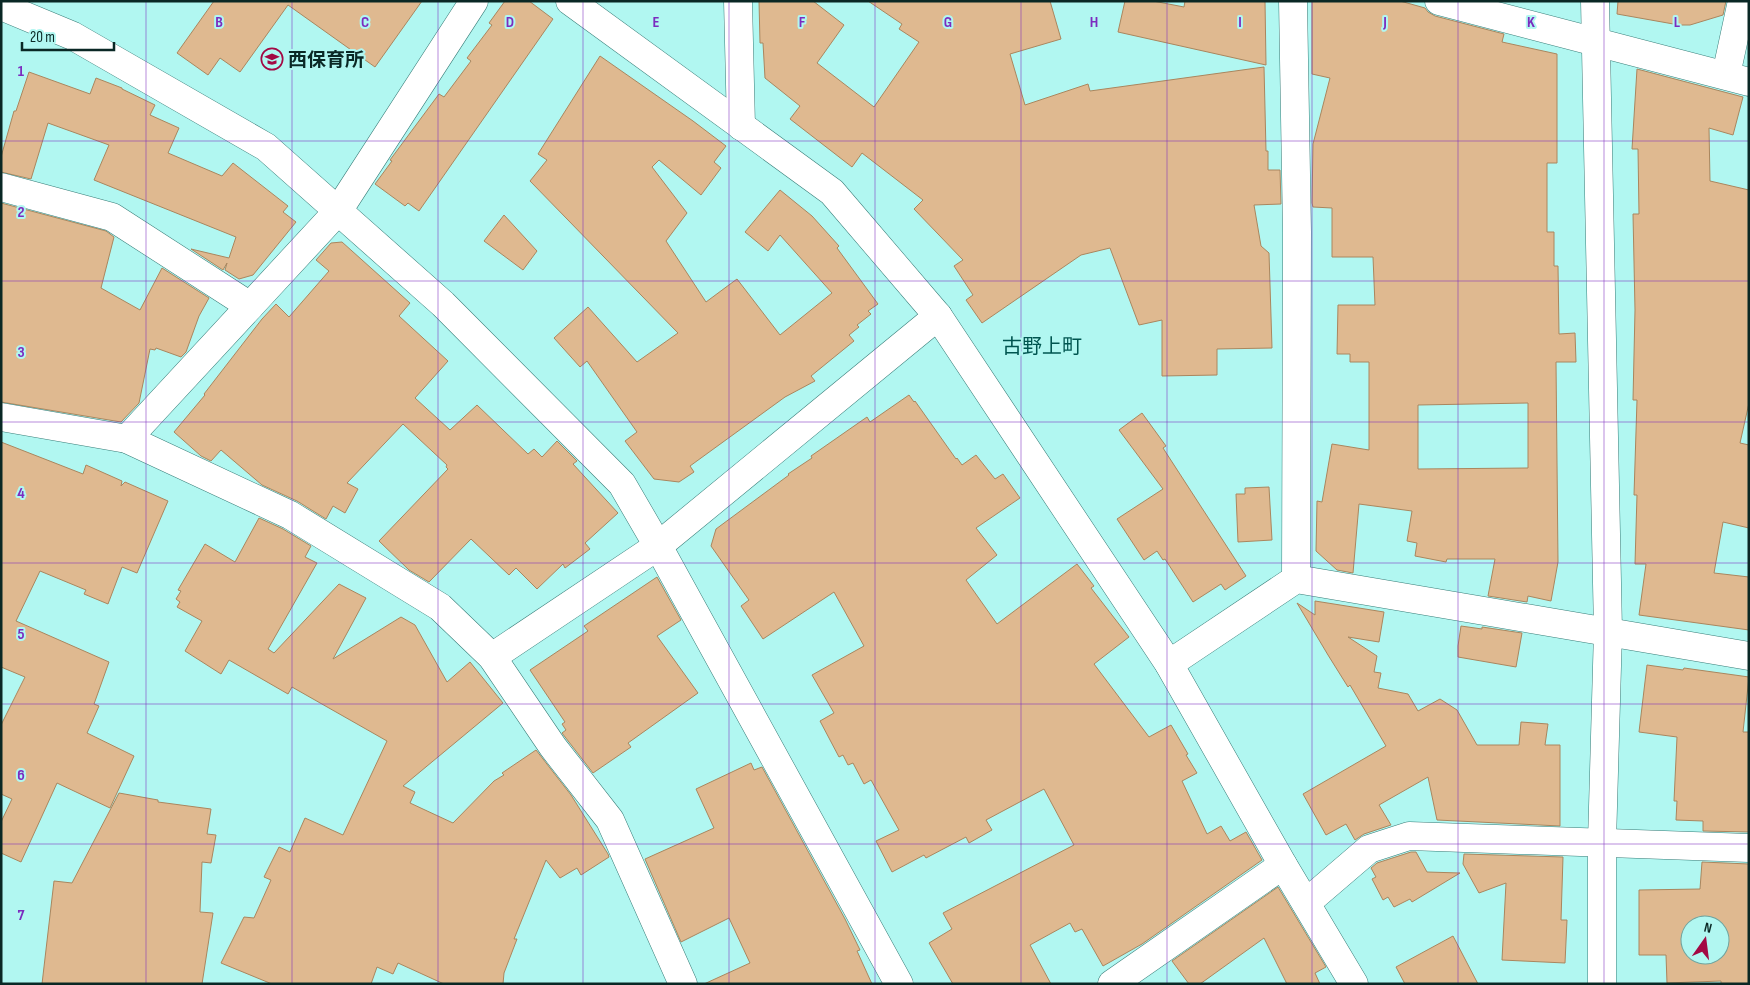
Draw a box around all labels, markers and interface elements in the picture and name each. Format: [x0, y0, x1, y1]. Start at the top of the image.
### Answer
text: B [215, 13, 223, 32]
text: C [361, 13, 369, 32]
text: D [506, 13, 514, 32]
text: E [653, 13, 660, 32]
text: F [799, 13, 806, 32]
text: G [944, 13, 952, 32]
text: H [1090, 13, 1098, 32]
text: I [1238, 13, 1242, 32]
text: J [1382, 13, 1387, 32]
text: K [1527, 13, 1535, 32]
text: L [1674, 13, 1681, 32]
scale bar [22, 20, 115, 52]
text: 20 m [30, 28, 55, 47]
school or university icon: 西保育所 [260, 47, 284, 71]
place label: 西保育所 [288, 49, 364, 72]
text: 1 [18, 62, 25, 81]
text: 2 [17, 203, 25, 222]
district label: 古野上町 [1002, 335, 1082, 359]
text: 3 [17, 343, 25, 362]
text: 4 [17, 484, 25, 503]
text: 5 [17, 625, 25, 644]
text: 6 [17, 766, 25, 785]
text: 7 [18, 906, 25, 925]
north arrow [1680, 915, 1730, 965]
text: N [1702, 919, 1714, 937]

